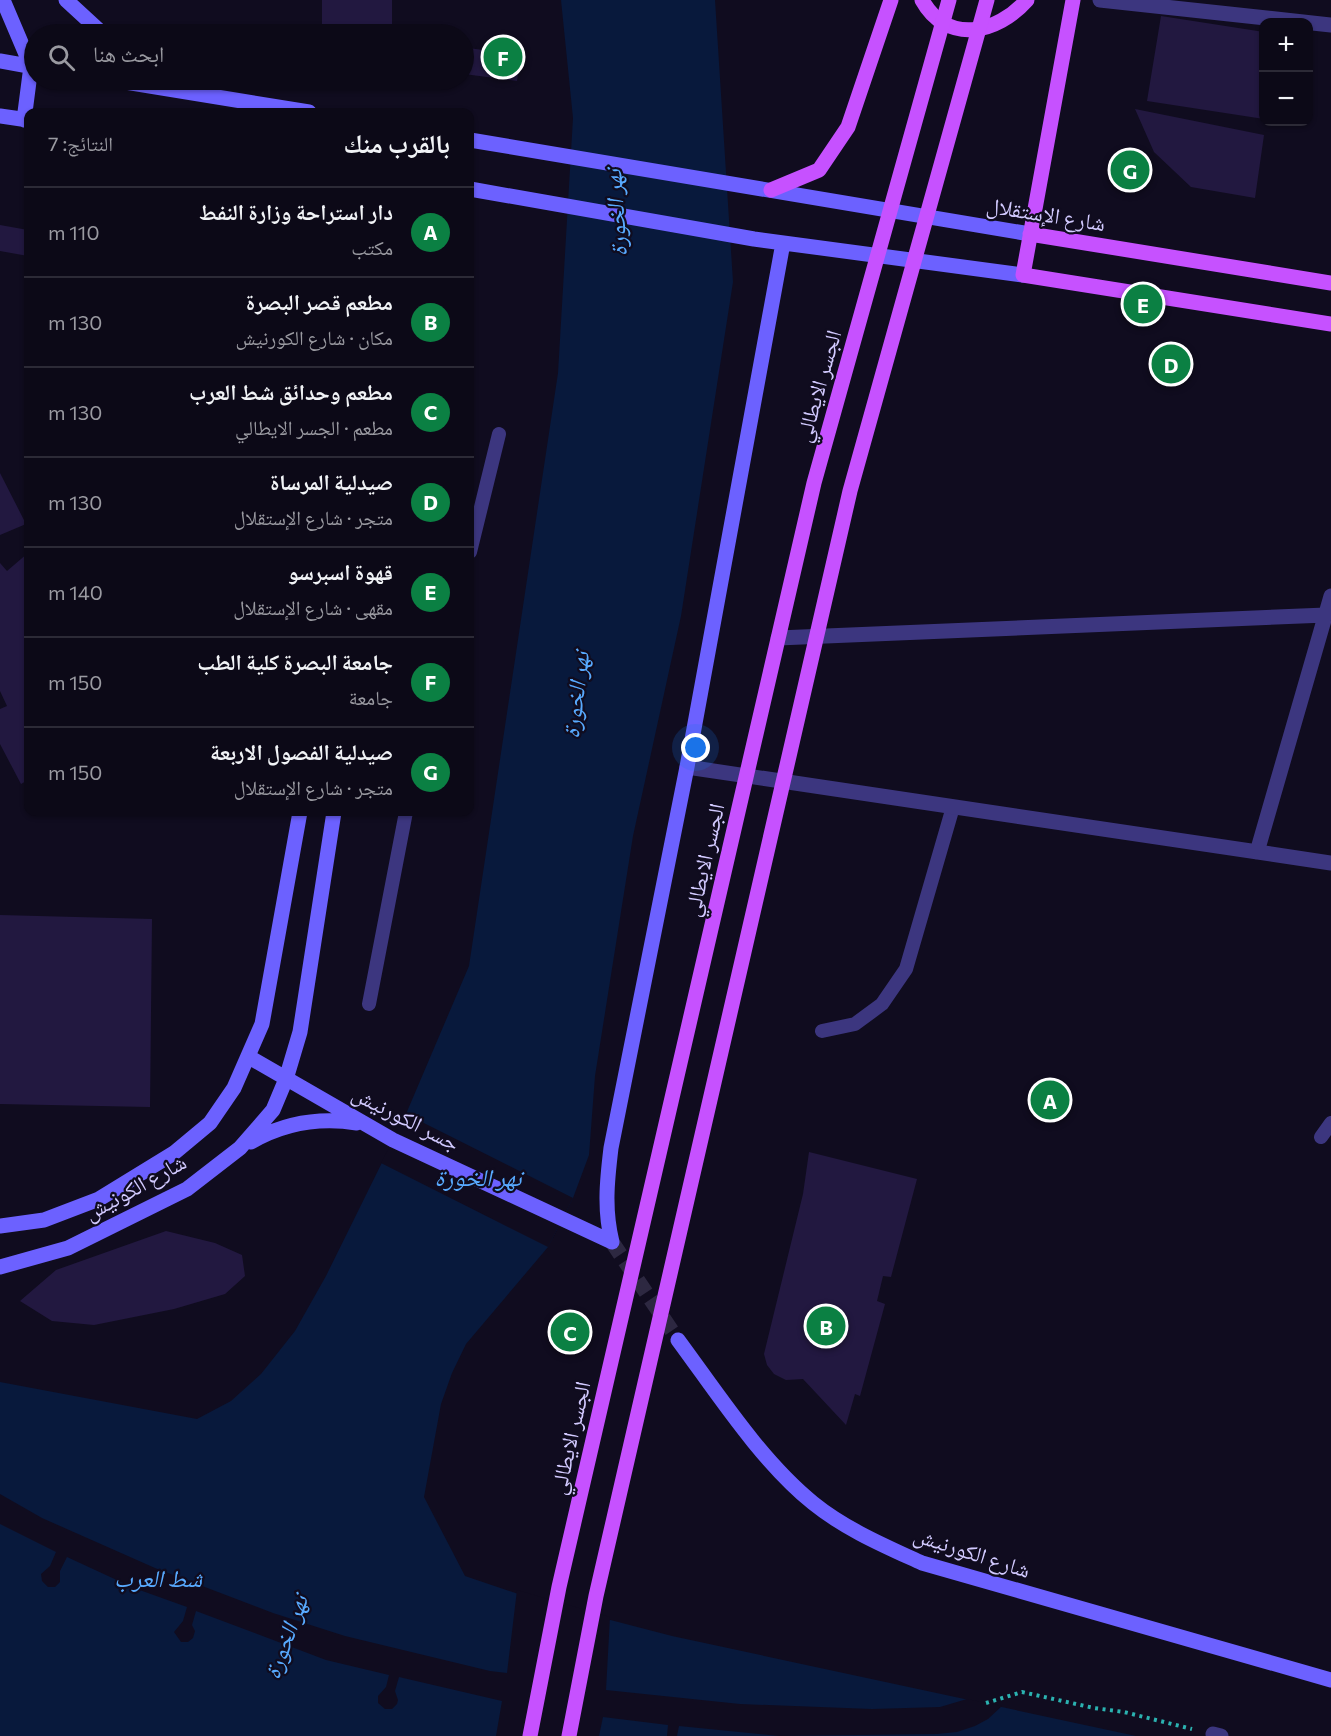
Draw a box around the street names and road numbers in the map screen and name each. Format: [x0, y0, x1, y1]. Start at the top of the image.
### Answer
street label: شارع الإستقلال [985, 191, 1107, 237]
street label: الجسر الايطالي [789, 327, 851, 446]
street label: الجسر الايطالي [677, 801, 734, 920]
street label: جسر الكورنيش [348, 1079, 464, 1157]
street label: شارع الكونيش [79, 1147, 191, 1227]
street label: الجسر الايطالي [543, 1379, 600, 1498]
street label: شارع الكورنيش [910, 1520, 1034, 1584]

